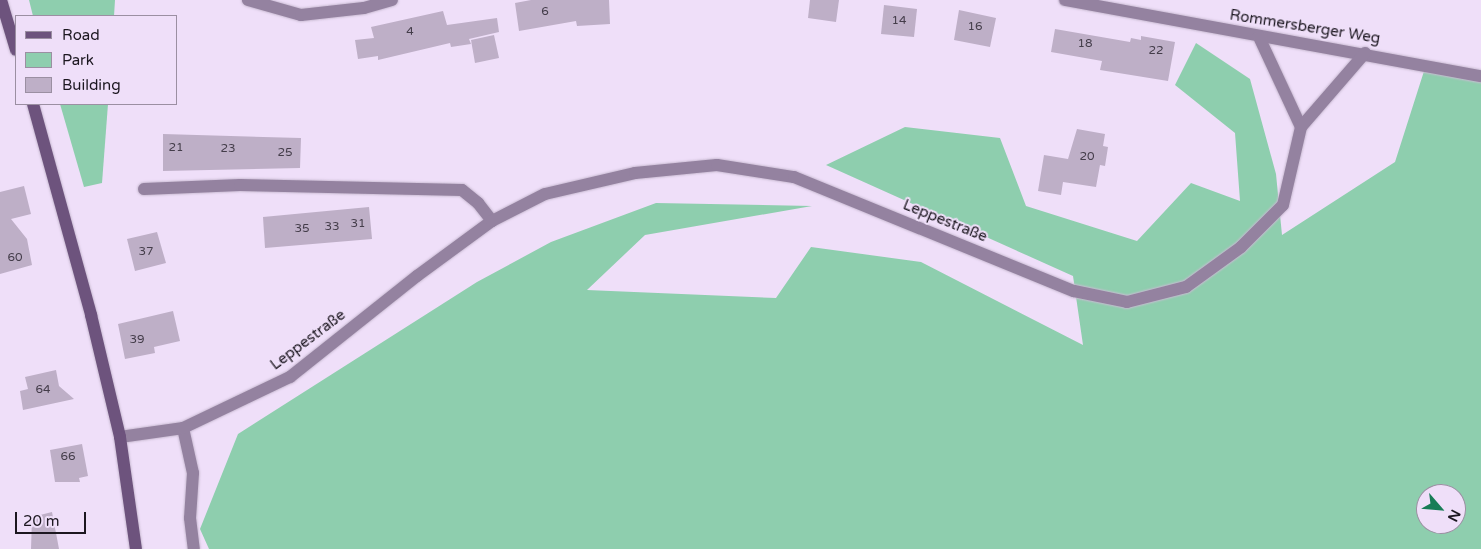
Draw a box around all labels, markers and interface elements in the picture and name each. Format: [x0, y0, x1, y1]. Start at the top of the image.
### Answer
house number: 6 [541, 5, 549, 19]
street label: Rommersberger Weg [1228, 6, 1382, 48]
house number: 14 [891, 14, 907, 28]
legend [15, 15, 178, 105]
house number: 16 [967, 20, 983, 34]
house number: 4 [406, 25, 414, 39]
text: Road [62, 26, 100, 44]
house number: 18 [1077, 37, 1093, 51]
house number: 22 [1148, 44, 1164, 58]
text: Park [62, 51, 94, 69]
text: Building [62, 76, 121, 94]
house number: 21 [168, 141, 184, 155]
house number: 23 [220, 142, 236, 156]
house number: 25 [277, 146, 293, 160]
house number: 20 [1079, 150, 1095, 164]
street label: Leppestraße [900, 196, 990, 246]
house number: 31 [350, 217, 366, 231]
house number: 33 [324, 220, 340, 234]
house number: 35 [294, 222, 310, 236]
house number: 37 [138, 245, 154, 259]
house number: 60 [7, 251, 23, 265]
street label: Leppestraße [267, 306, 349, 374]
house number: 39 [129, 333, 145, 347]
house number: 64 [35, 383, 51, 397]
house number: 66 [60, 450, 76, 464]
north arrow [1416, 484, 1466, 534]
scale bar [18, 502, 89, 534]
text: N [1444, 507, 1464, 524]
text: 20 m [23, 512, 60, 530]

